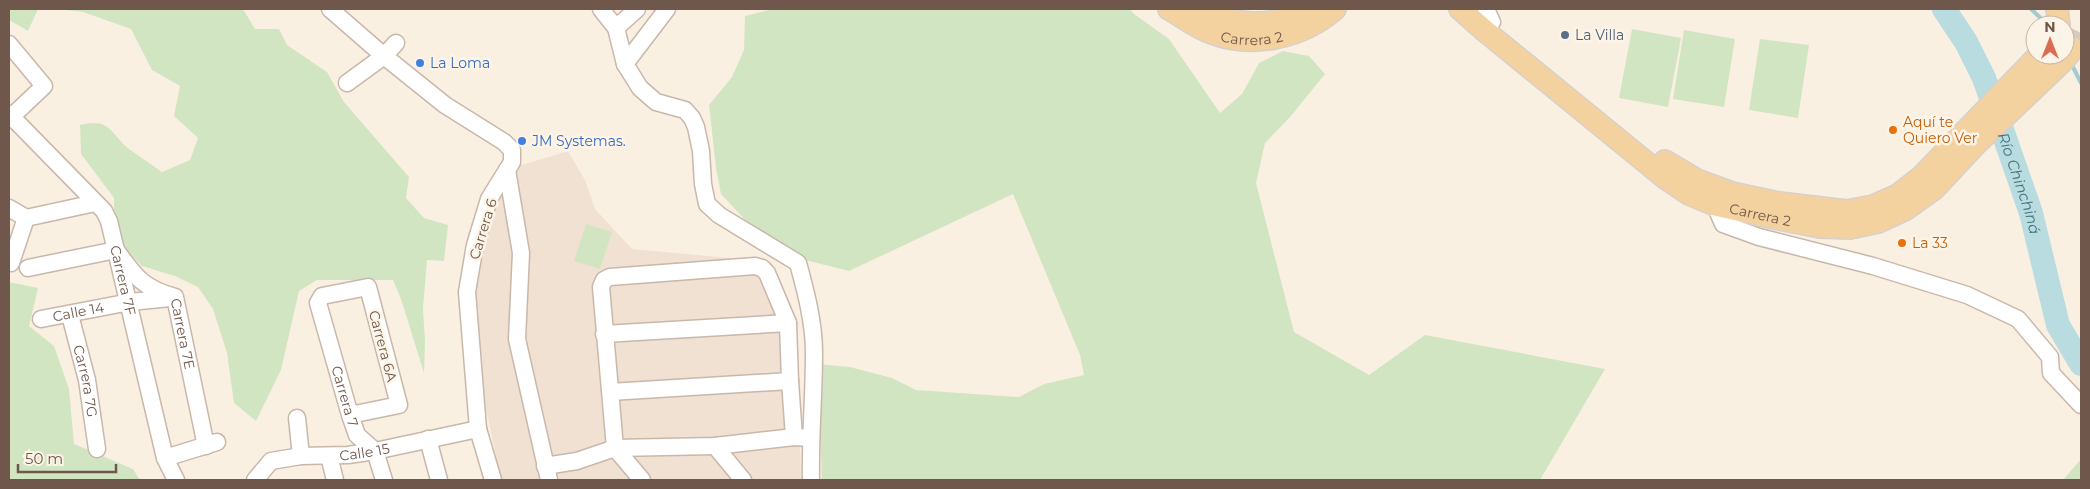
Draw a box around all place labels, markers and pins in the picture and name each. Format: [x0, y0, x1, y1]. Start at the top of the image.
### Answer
place label: La Villa [1575, 26, 1624, 44]
marker: La Villa [1559, 29, 1571, 41]
place label: La Loma [430, 54, 490, 72]
marker: La Loma [414, 57, 426, 69]
place label: Aquí te Quiero Ver [1903, 113, 1978, 147]
marker: Aquí te Quiero Ver [1887, 124, 1899, 136]
place label: JM Systemas. [531, 132, 626, 150]
marker: JM Systemas. [516, 135, 528, 147]
place label: La 33 [1912, 234, 1948, 252]
marker: La 33 [1896, 237, 1908, 249]

